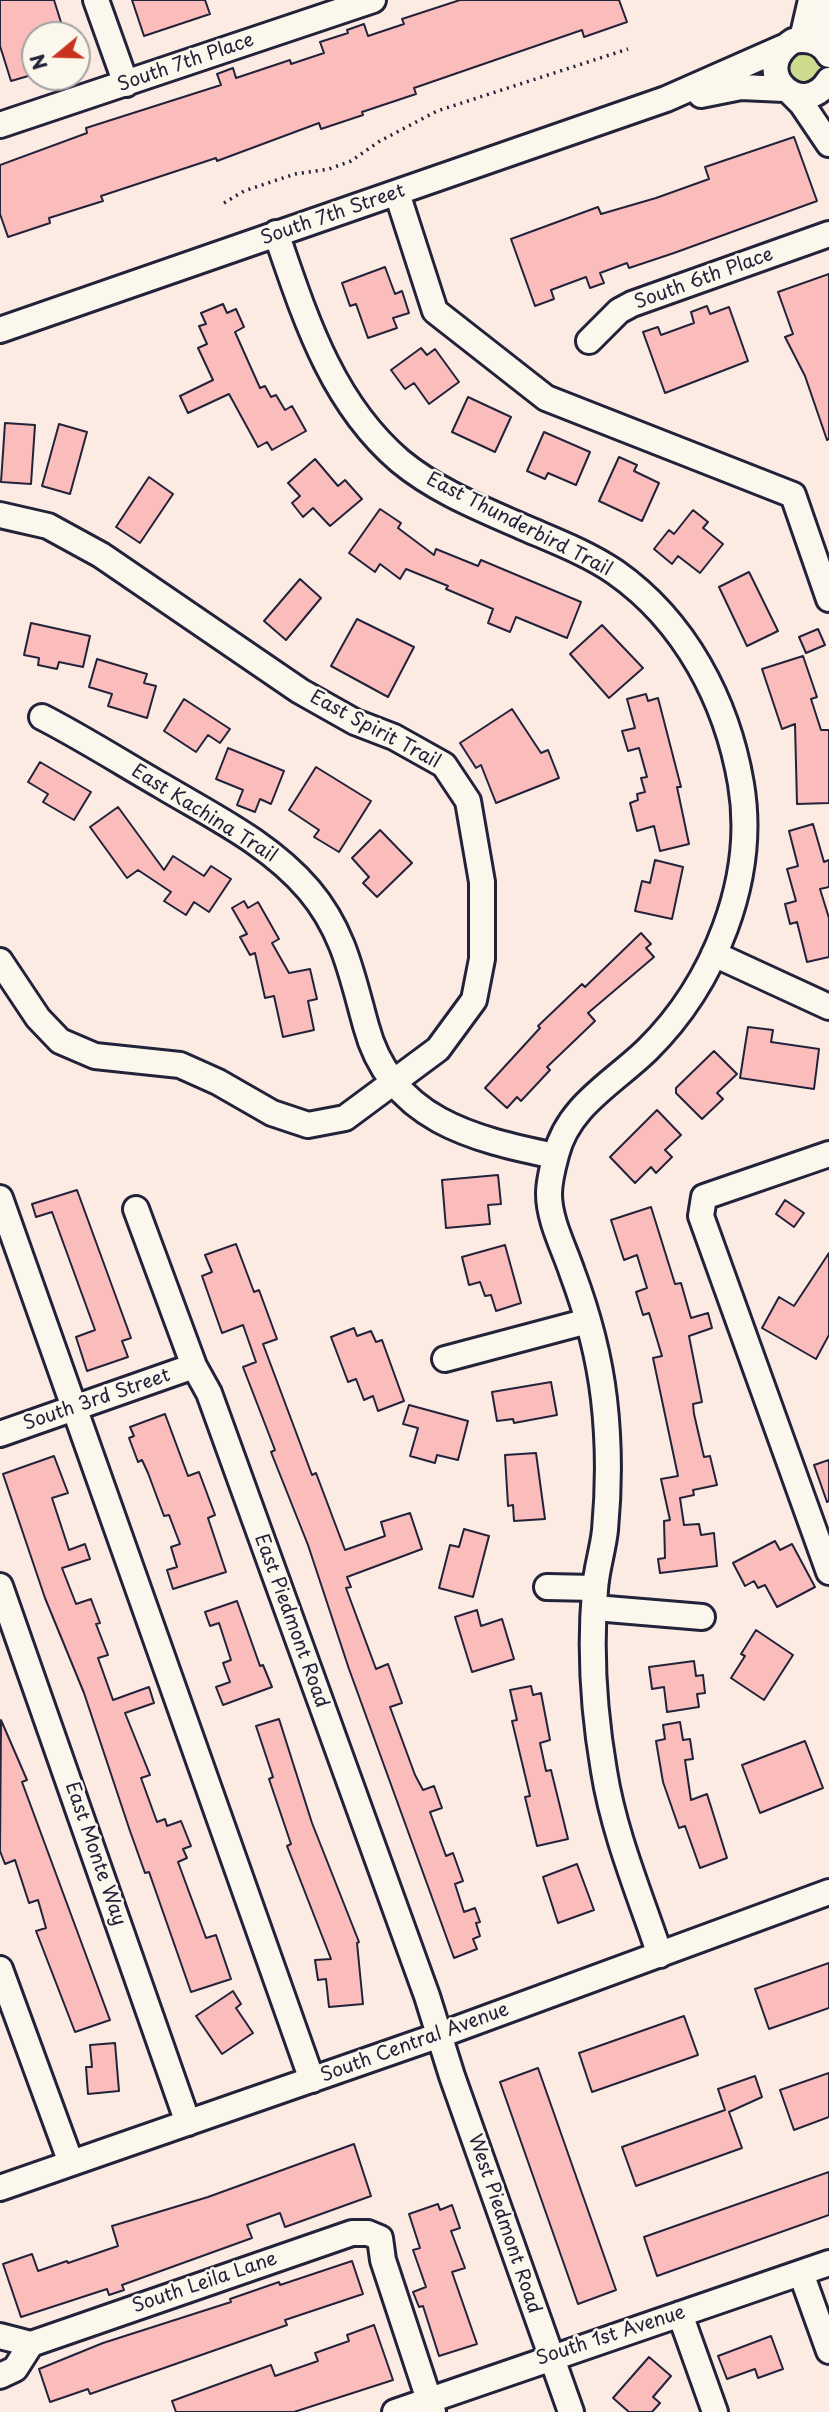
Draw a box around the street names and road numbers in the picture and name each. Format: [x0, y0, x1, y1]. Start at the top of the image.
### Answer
street label: South 7th Place [115, 29, 257, 97]
street label: South 7th Street [258, 180, 408, 250]
street label: South 6th Place [632, 243, 776, 315]
street label: East Thunderbird Trail [422, 468, 616, 582]
street label: East Spirit Trail [306, 686, 444, 774]
street label: East Kachina Trail [127, 760, 281, 868]
street label: South 3rd Street [21, 1364, 173, 1436]
street label: East Piedmont Road [249, 1531, 333, 1711]
street label: East Monte Way [60, 1779, 130, 1929]
street label: South Central Avenue [318, 1998, 512, 2088]
street label: West Piedmont Road [463, 2131, 545, 2317]
street label: South Leila Lane [130, 2248, 280, 2318]
street label: South 1st Avenue [534, 2301, 688, 2371]

